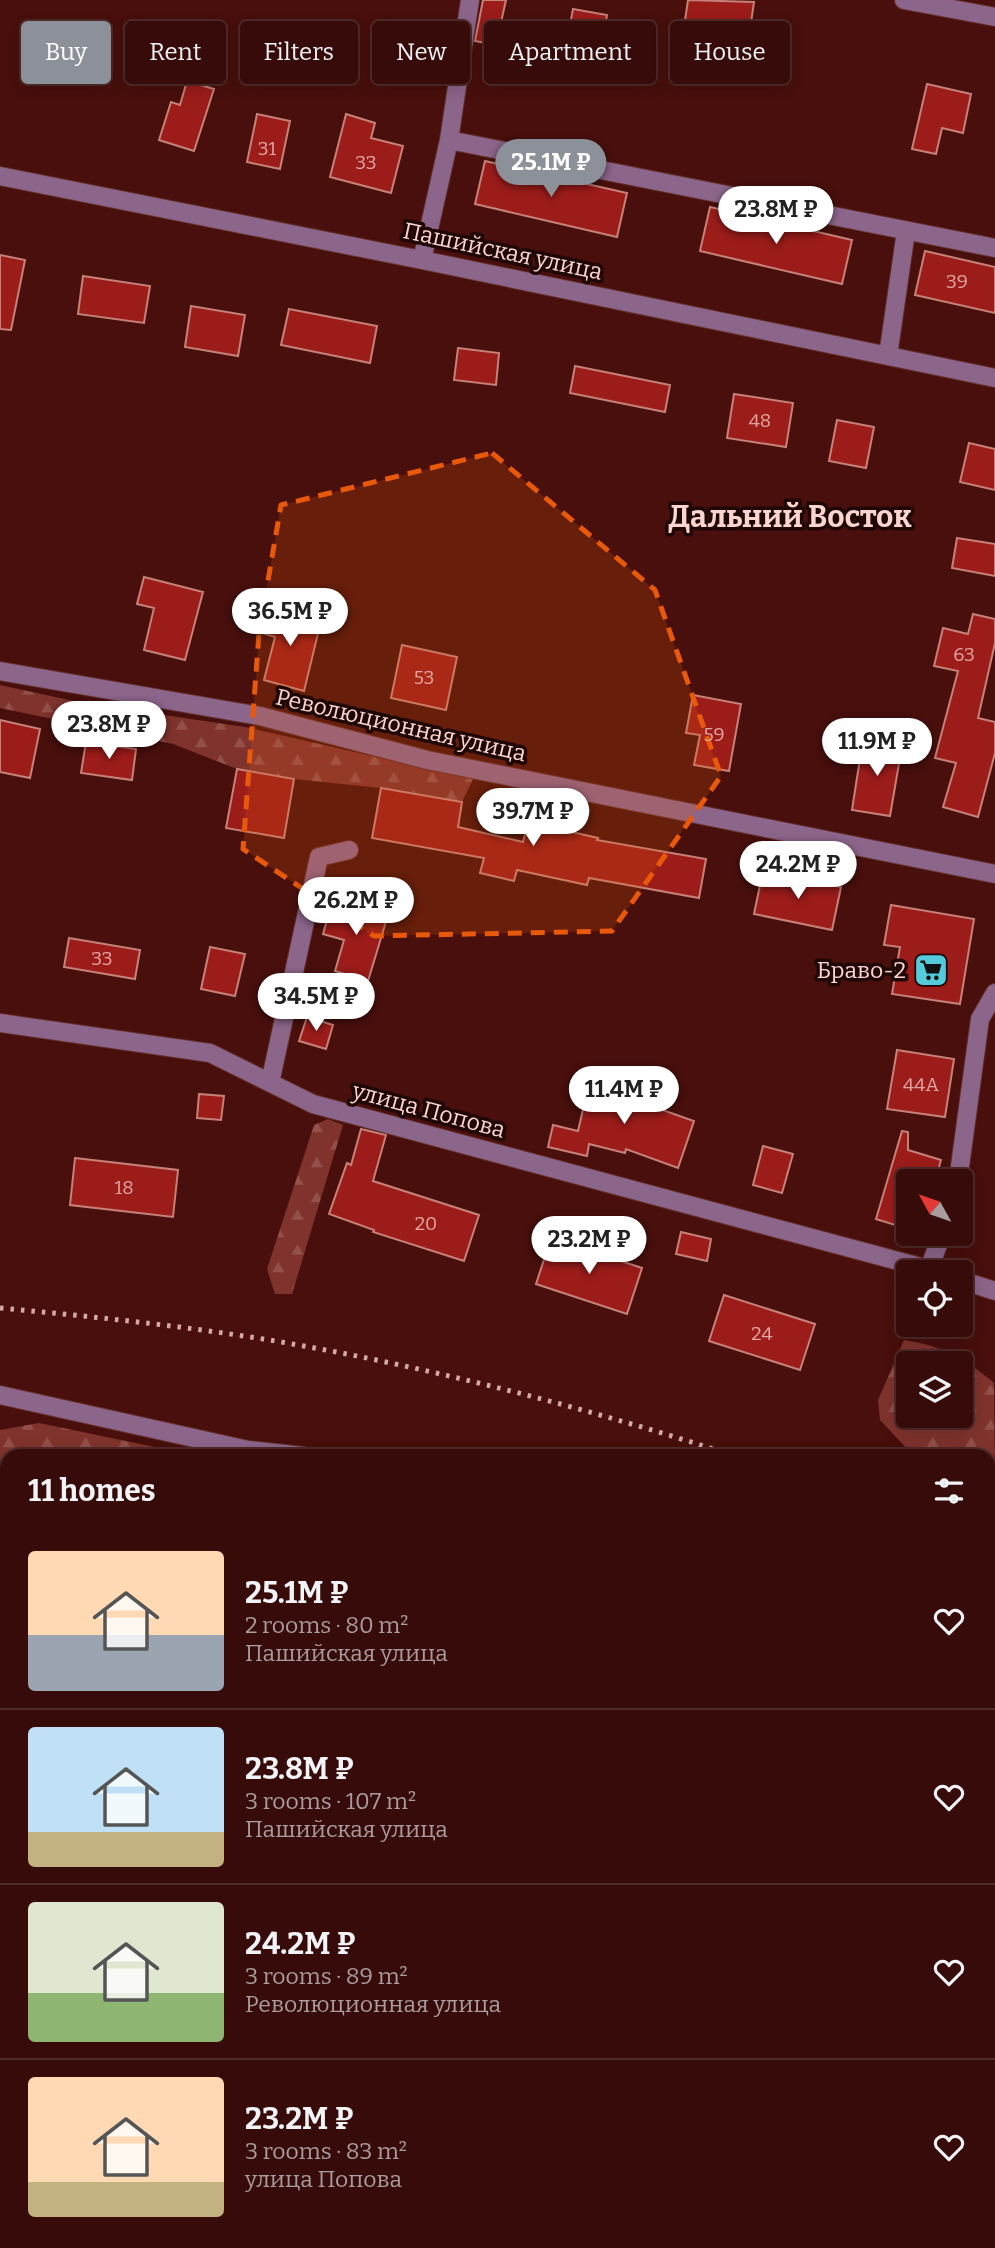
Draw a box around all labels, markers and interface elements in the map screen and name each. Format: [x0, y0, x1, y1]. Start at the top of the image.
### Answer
chip: Buy [21, 21, 111, 84]
chip: Rent [125, 21, 226, 84]
chip: Filters [240, 21, 358, 84]
chip: New [372, 21, 470, 84]
chip: Apartment [484, 21, 656, 84]
chip: House [670, 21, 790, 84]
house number: 31 [258, 137, 277, 160]
pin: 25.1M ₽ [486, 140, 616, 199]
text: 25.1M ₽ [511, 148, 591, 176]
house number: 33 [355, 151, 377, 174]
pin: 23.8M ₽ [711, 187, 841, 246]
text: 23.8M ₽ [734, 195, 818, 223]
street label: Пашийская улица [401, 216, 606, 286]
house number: 39 [946, 270, 968, 293]
house number: 48 [749, 409, 771, 432]
district label: Дальний Восток [668, 499, 912, 535]
pin: 36.5M ₽ [225, 588, 355, 648]
text: 36.5M ₽ [248, 597, 332, 625]
house number: 63 [953, 643, 975, 666]
house number: 53 [414, 666, 434, 689]
street label: Революционная улица [273, 683, 529, 768]
pin: 23.8M ₽ [44, 702, 174, 761]
text: 23.8M ₽ [67, 710, 151, 738]
pin: 11.9M ₽ [812, 718, 942, 778]
house number: 59 [703, 723, 725, 746]
text: 11.9M ₽ [838, 727, 916, 755]
pin: 39.7M ₽ [468, 788, 598, 848]
text: 39.7M ₽ [492, 797, 574, 825]
pin: 24.2M ₽ [733, 842, 863, 901]
text: 24.2M ₽ [756, 850, 840, 878]
pin: 26.2M ₽ [291, 878, 421, 937]
text: 26.2M ₽ [314, 886, 398, 914]
house number: 33 [91, 947, 113, 970]
supermarket icon: Браво-2 [912, 951, 950, 989]
place label: Браво-2 [817, 956, 906, 984]
pin: 34.5M ₽ [251, 974, 381, 1033]
text: 34.5M ₽ [274, 982, 358, 1010]
pin: 11.4M ₽ [559, 1066, 689, 1126]
house number: 44А [903, 1073, 939, 1096]
text: 11.4M ₽ [585, 1075, 663, 1103]
street label: улица Попова [349, 1076, 509, 1144]
north arrow [896, 1169, 973, 1246]
map controls [896, 1169, 973, 1428]
house number: 18 [114, 1176, 134, 1199]
house number: 20 [415, 1212, 437, 1235]
pin: 23.2M ₽ [524, 1216, 654, 1276]
text: 23.2M ₽ [547, 1225, 631, 1253]
button: locate [896, 1260, 973, 1337]
house number: 24 [751, 1322, 773, 1345]
button: layers [896, 1351, 973, 1428]
icon: filters [930, 1472, 968, 1510]
text: 11 homes [28, 1473, 156, 1509]
text: 25.1M ₽ [245, 1575, 349, 1611]
icon: home [84, 1579, 168, 1663]
icon: heart [930, 1602, 968, 1640]
text: 2 rooms · 80 m² [245, 1611, 408, 1639]
text: Пашийская улица [245, 1639, 448, 1667]
text: 23.8M ₽ [245, 1751, 354, 1787]
icon: home [84, 1755, 168, 1839]
icon: heart [930, 1778, 968, 1816]
text: 3 rooms · 107 m² [245, 1787, 416, 1815]
text: Пашийская улица [245, 1815, 448, 1843]
text: 24.2M ₽ [245, 1926, 355, 1962]
icon: home [84, 1930, 168, 2014]
icon: heart [930, 1953, 968, 1991]
text: 3 rooms · 89 m² [245, 1962, 408, 1990]
text: Революционная улица [245, 1990, 501, 2018]
text: 23.2M ₽ [245, 2101, 353, 2137]
icon: home [84, 2105, 168, 2189]
icon: heart [930, 2128, 968, 2166]
text: 3 rooms · 83 m² [245, 2137, 407, 2165]
text: улица Попова [245, 2165, 402, 2193]

